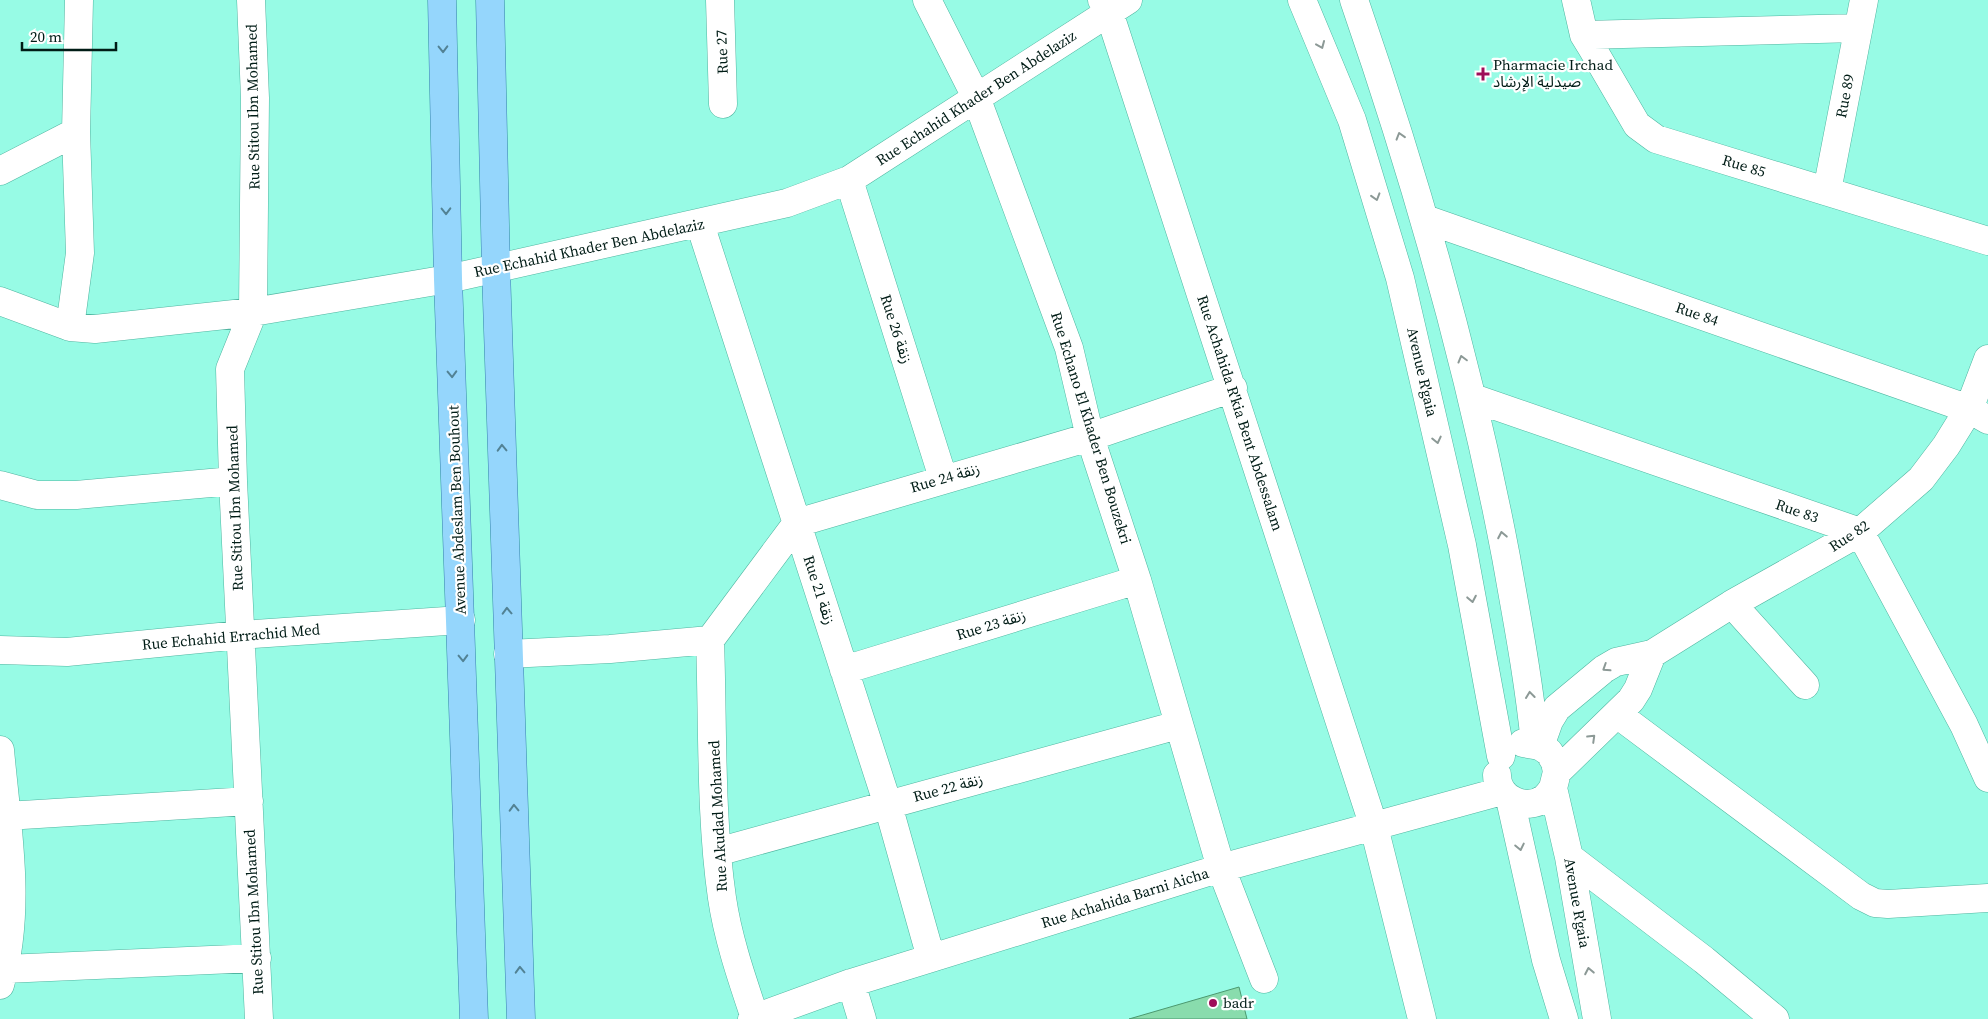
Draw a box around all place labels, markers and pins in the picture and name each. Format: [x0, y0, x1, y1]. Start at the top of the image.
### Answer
place label: Pharmacie Irchad صيدلية الإرشاد [1493, 54, 1613, 92]
marker: Pharmacie Irchad صيدلية الإرشاد [1477, 68, 1489, 80]
place label: badr [1223, 992, 1255, 1013]
marker: badr [1207, 997, 1219, 1009]

